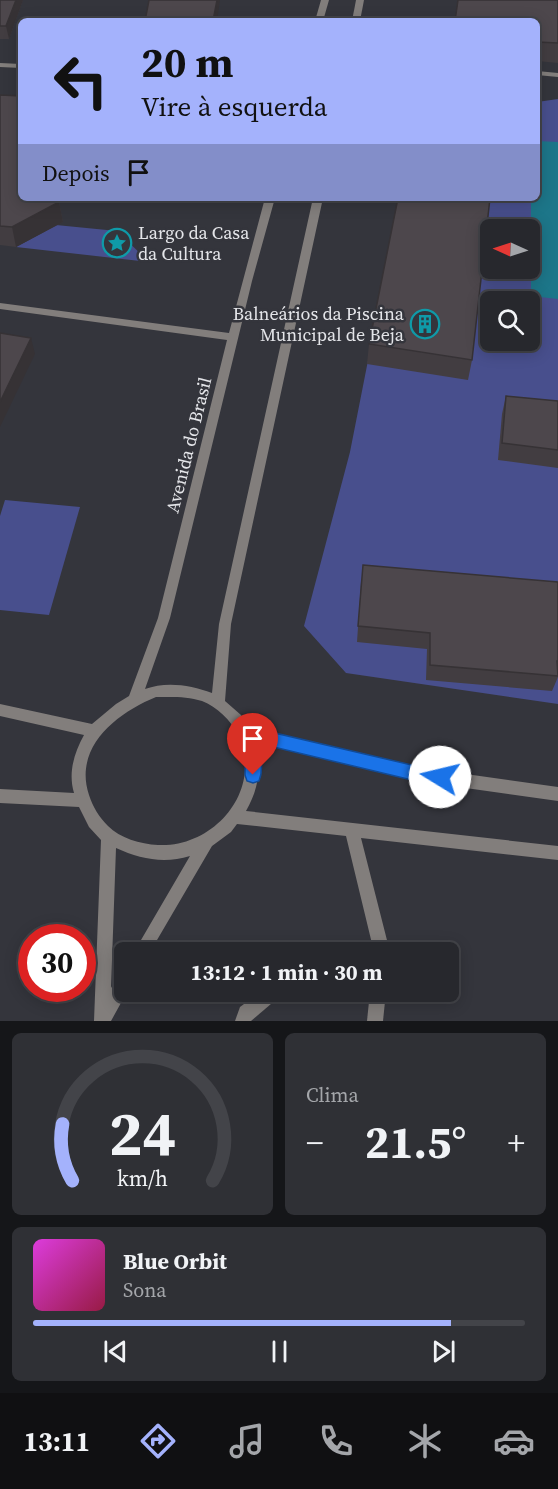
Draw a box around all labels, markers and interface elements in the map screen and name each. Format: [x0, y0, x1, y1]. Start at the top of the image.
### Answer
text: 20 m [141, 33, 234, 91]
icon: left [42, 42, 120, 120]
text: Vire à esquerda [141, 88, 327, 125]
icon: arrive [122, 156, 155, 189]
text: Depois [42, 158, 110, 188]
north arrow [480, 219, 540, 279]
map controls [480, 219, 540, 351]
place label: Largo da Casa da Cultura [138, 220, 250, 266]
place icon: Largo da Casa da Cultura [101, 227, 133, 259]
button: search [480, 291, 540, 351]
place label: Balneários da Piscina Municipal de Beja [233, 301, 405, 347]
building icon: Balneários da Piscina Municipal de Beja [409, 308, 441, 340]
street label: Avenida do Brasil [160, 374, 217, 515]
pin [227, 713, 278, 775]
icon: arrive [236, 722, 269, 755]
position arrow [408, 745, 472, 809]
speed limit sign: 30 [18, 924, 96, 1002]
text: 13:12 · 1 min · 30 m [191, 957, 382, 987]
text: Clima [306, 1081, 359, 1109]
text: 24 [109, 1090, 176, 1176]
text: 21.5° [365, 1111, 466, 1173]
text: − [306, 1120, 324, 1165]
text: + [508, 1120, 525, 1165]
text: km/h [117, 1164, 168, 1193]
text: Blue Orbit [123, 1246, 227, 1276]
text: Sona [123, 1276, 167, 1304]
icon: previous [99, 1335, 132, 1368]
icon: pause [263, 1335, 296, 1368]
icon: next [427, 1335, 460, 1368]
icon: directions [137, 1420, 179, 1462]
icon: music [226, 1420, 268, 1462]
icon: phone [315, 1420, 357, 1462]
icon: climate [404, 1420, 446, 1462]
icon: car [493, 1420, 535, 1462]
text: 13:11 [23, 1423, 90, 1460]

